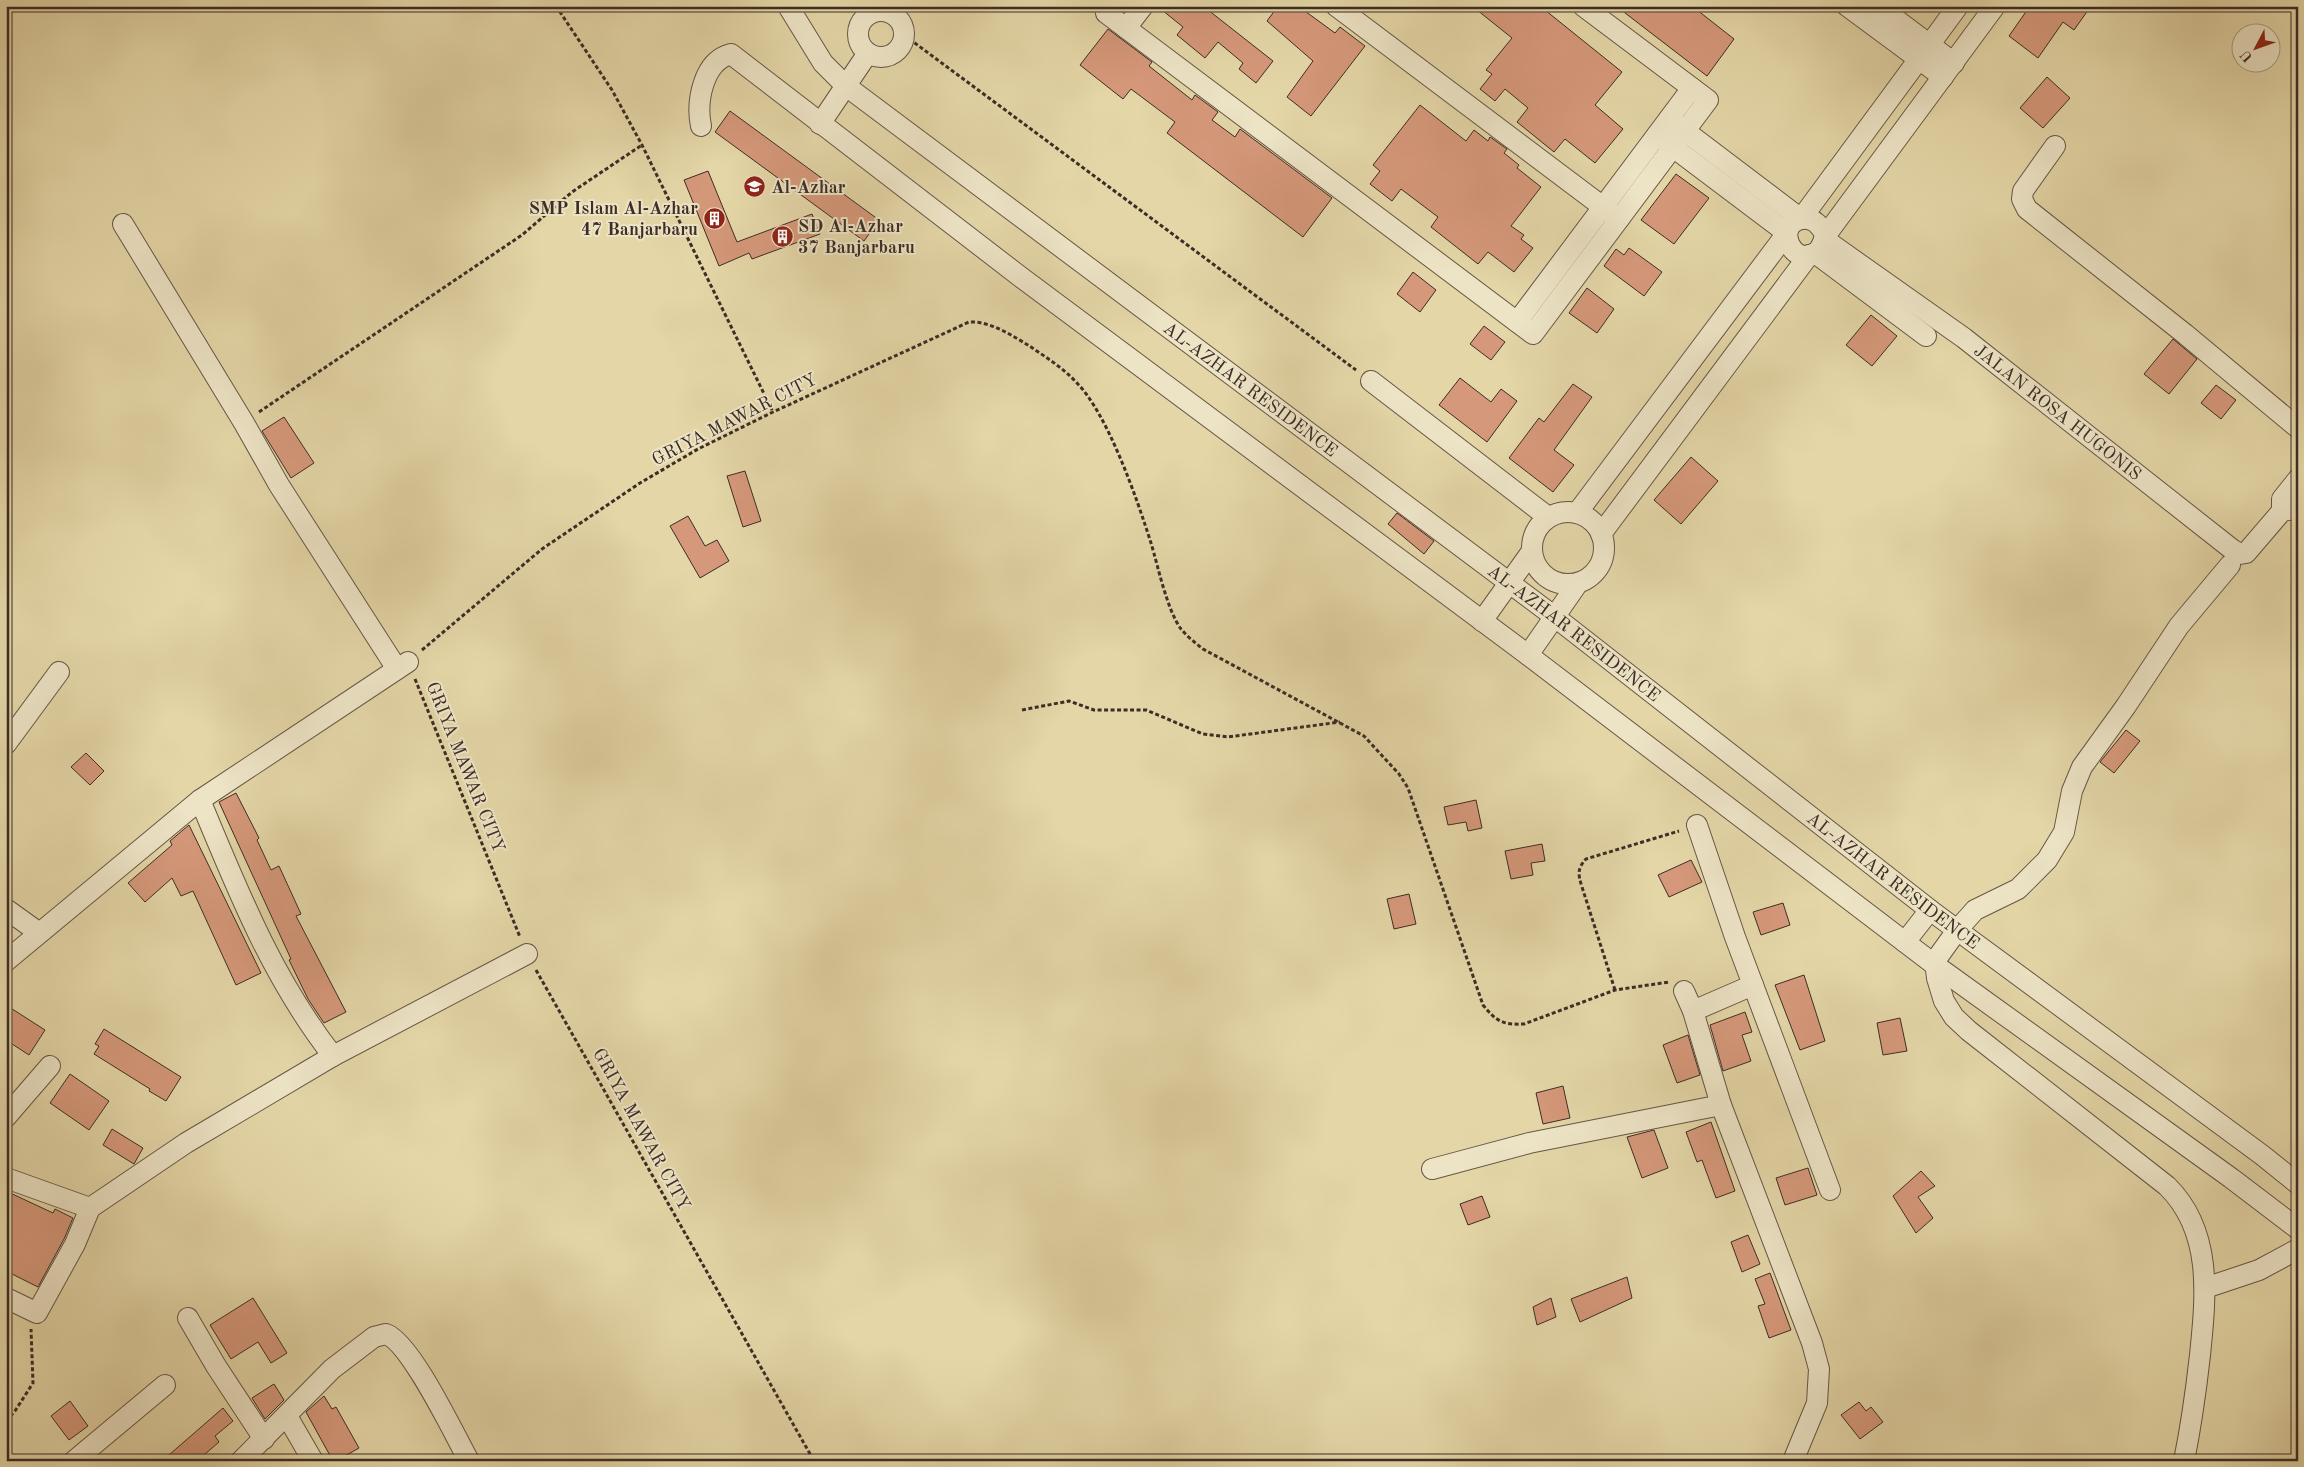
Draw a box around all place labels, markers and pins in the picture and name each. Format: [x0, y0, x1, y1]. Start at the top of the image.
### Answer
school or university icon: Al-Azhar [743, 175, 767, 199]
place label: Al-Azhar [771, 179, 846, 197]
place label: SMP Islam Al-Azhar 47 Banjarbaru [529, 200, 698, 239]
building icon: SMP Islam Al-Azhar 47 Banjarbaru [702, 206, 726, 230]
place label: SD Al-Azhar 37 Banjarbaru [798, 218, 915, 257]
building icon: SD Al-Azhar 37 Banjarbaru [770, 224, 794, 248]

